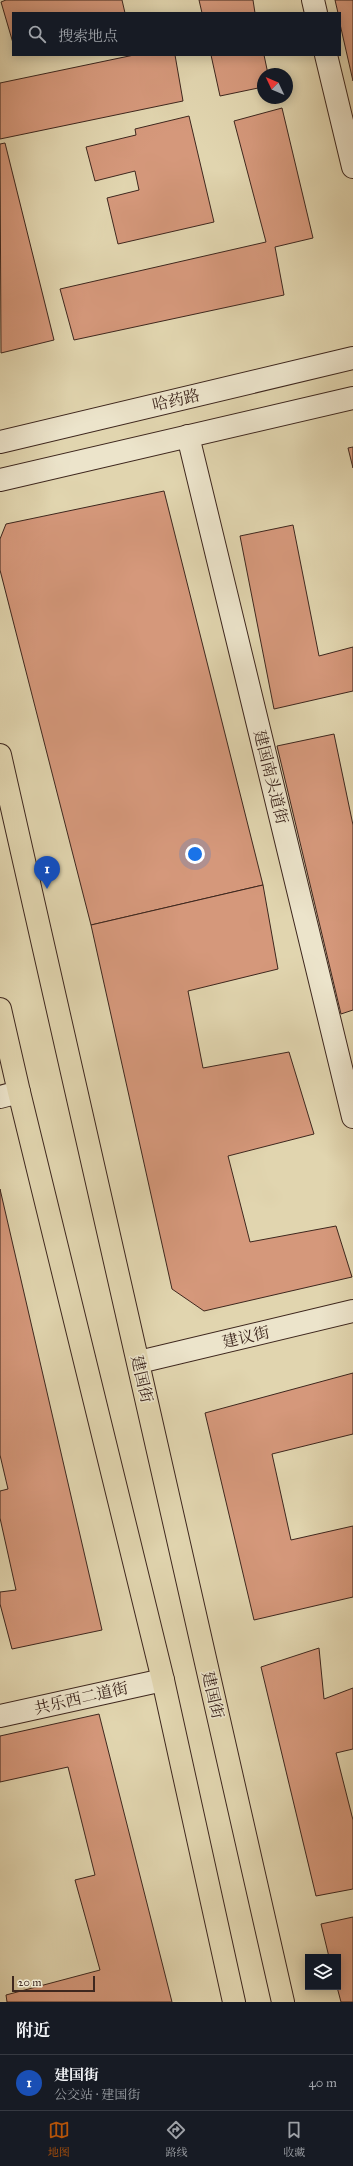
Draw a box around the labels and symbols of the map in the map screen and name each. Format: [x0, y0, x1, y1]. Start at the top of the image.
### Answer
north arrow [257, 68, 293, 104]
street label: 哈药路 [150, 385, 202, 415]
street label: 建国南头道街 [250, 728, 292, 826]
your location [185, 844, 205, 864]
pin: 1 [34, 856, 60, 889]
street label: 建议街 [220, 1322, 272, 1352]
street label: 建国街 [127, 1353, 157, 1405]
street label: 建国街 [198, 1669, 228, 1721]
street label: 共乐西二道街 [32, 1678, 130, 1718]
scale bar [12, 1974, 95, 1993]

